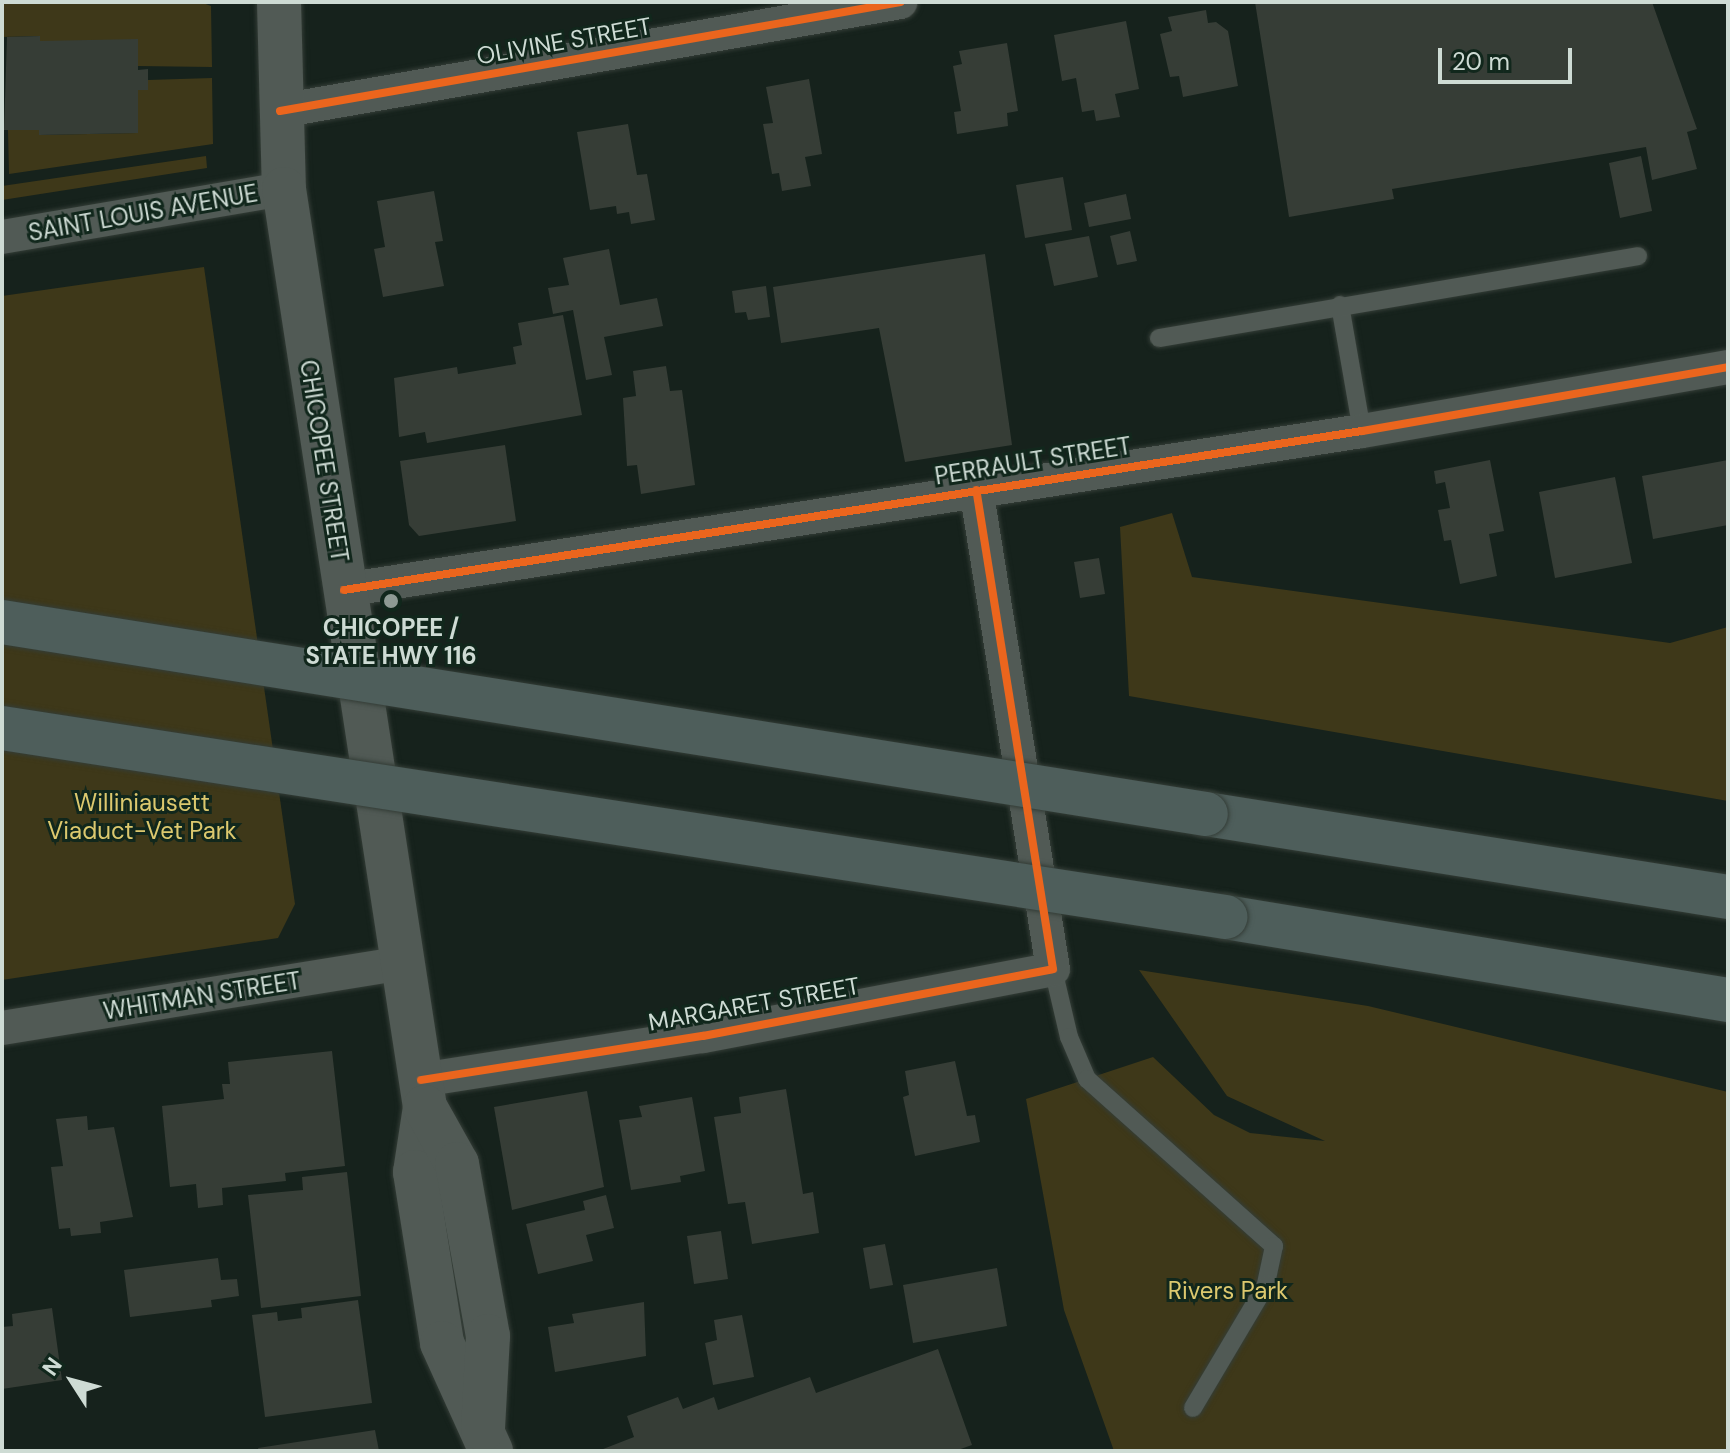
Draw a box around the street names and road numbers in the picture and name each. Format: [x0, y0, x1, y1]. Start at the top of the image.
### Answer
street label: OLIVINE STREET [474, 11, 654, 71]
street label: SAINT LOUIS AVENUE [26, 179, 260, 247]
street label: CHICOPEE STREET [294, 358, 354, 564]
street label: PERRAULT STREET [933, 431, 1133, 491]
street label: WHITMAN STREET [101, 966, 303, 1026]
street label: MARGARET STREET [646, 971, 862, 1037]

